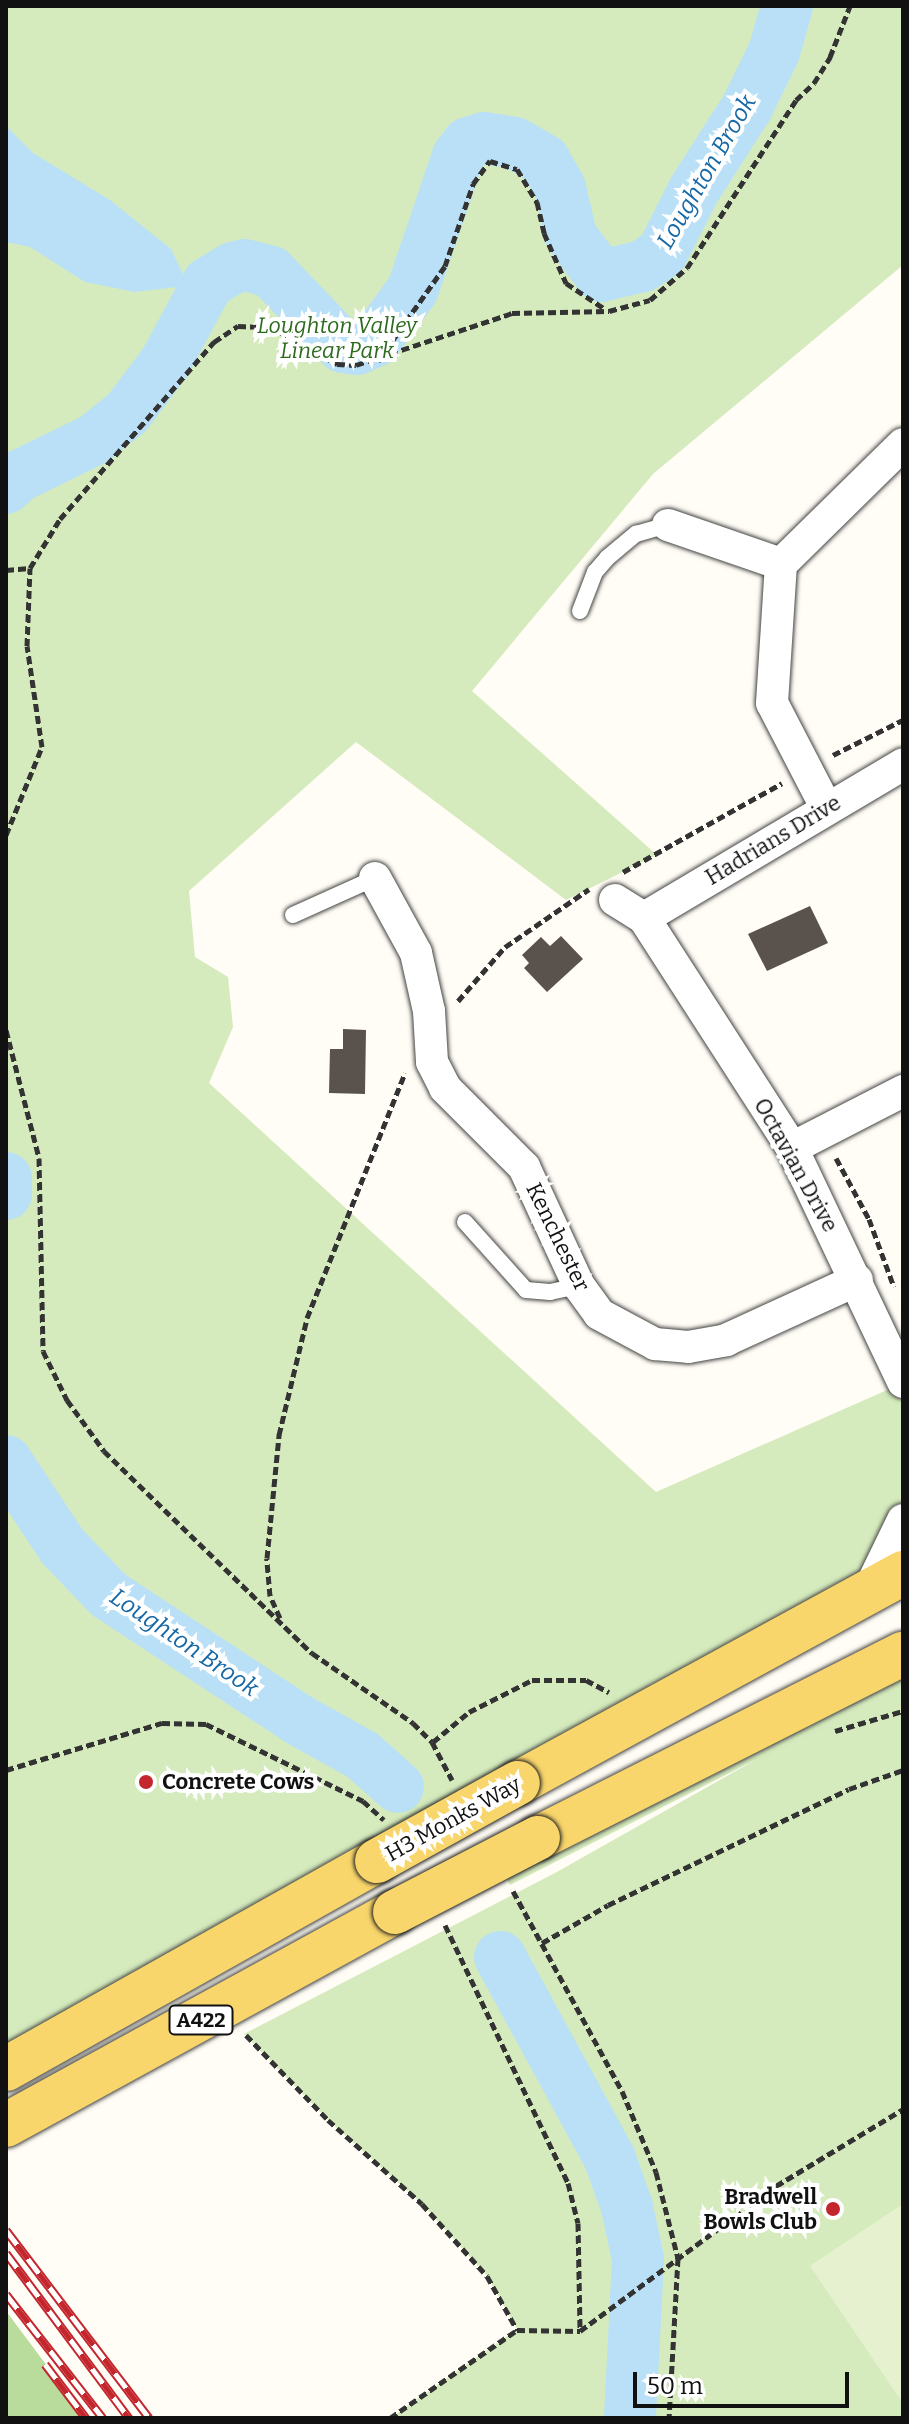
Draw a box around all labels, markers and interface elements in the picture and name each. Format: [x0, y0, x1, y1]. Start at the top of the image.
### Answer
water label: Loughton Brook [651, 90, 763, 254]
park label: Loughton Valley Linear Park [257, 312, 417, 364]
street label: Hadrians Drive [701, 789, 845, 891]
street label: Octavian Drive [748, 1094, 844, 1236]
street label: Kenchester [520, 1179, 596, 1295]
water label: Loughton Brook [104, 1583, 264, 1703]
place label: Concrete Cows [162, 1769, 314, 1795]
street label: H3 Monks Way [381, 1771, 525, 1867]
marker: Concrete Cows [137, 1773, 155, 1791]
road number: A422 [167, 2004, 235, 2036]
place label: Bradwell Bowls Club [703, 2183, 817, 2234]
marker: Bradwell Bowls Club [824, 2200, 842, 2218]
scale bar [637, 2356, 853, 2406]
text: 50 m [647, 2372, 703, 2400]

